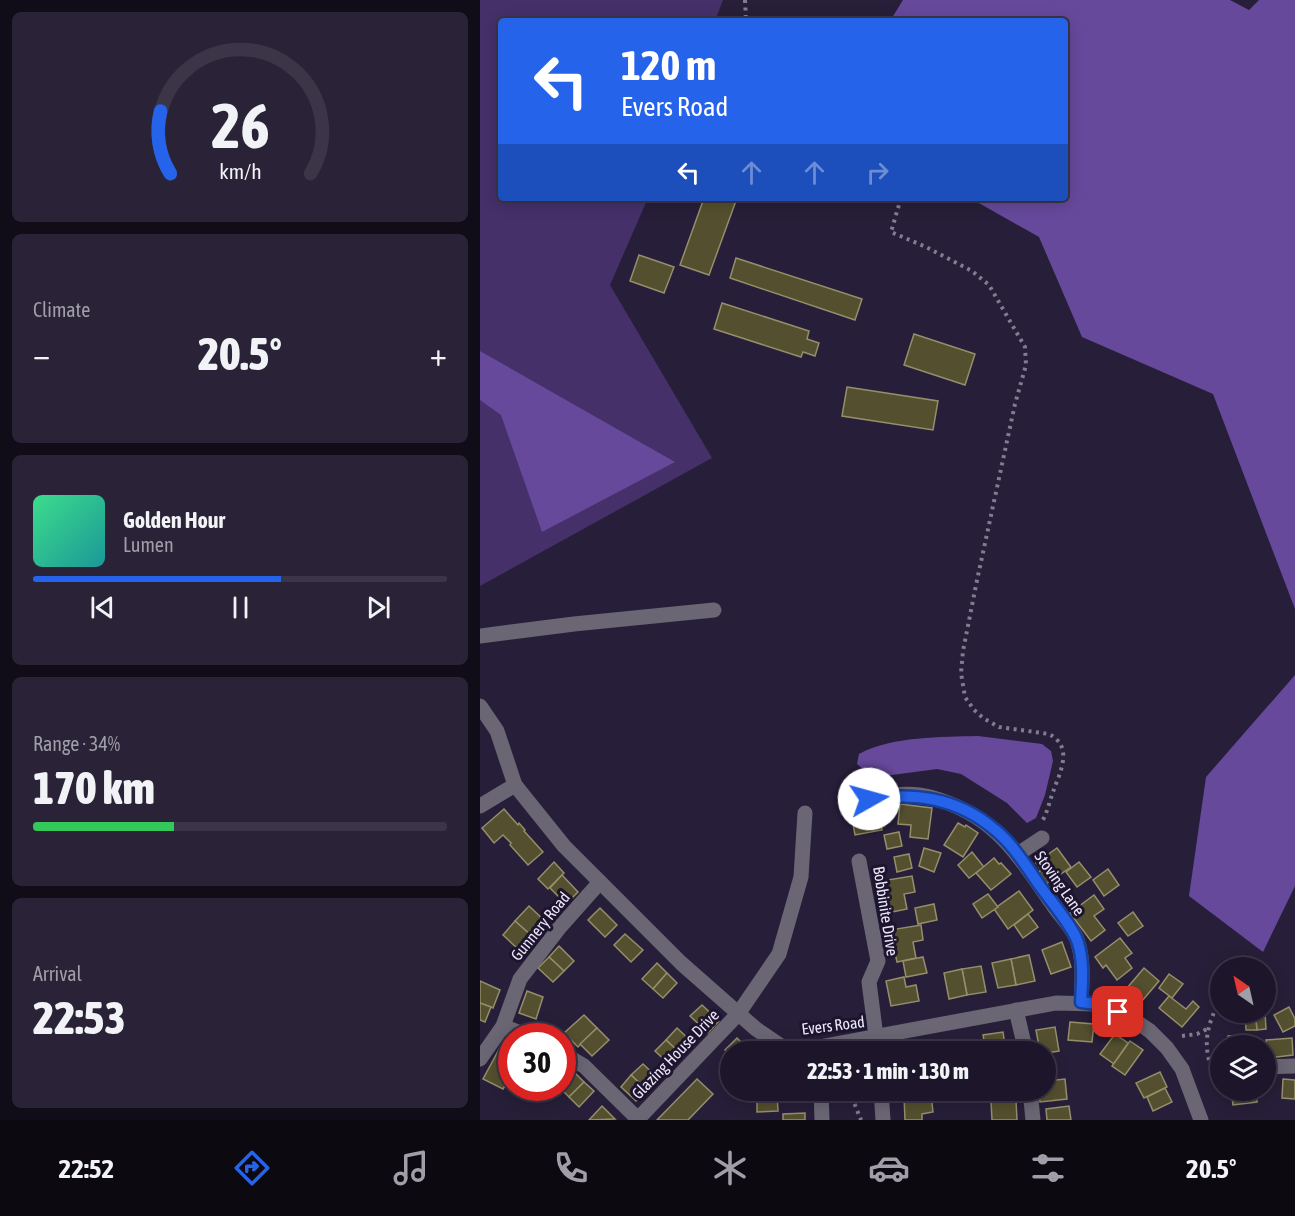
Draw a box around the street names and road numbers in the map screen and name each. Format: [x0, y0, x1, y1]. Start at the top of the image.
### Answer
street label: Stoving Lane [1031, 847, 1089, 919]
street label: Bobbinite Drive [870, 865, 902, 957]
street label: Gunnery Road [507, 888, 574, 965]
street label: Glazing House Drive [628, 1006, 723, 1103]
street label: Evers Road [800, 1012, 866, 1038]

